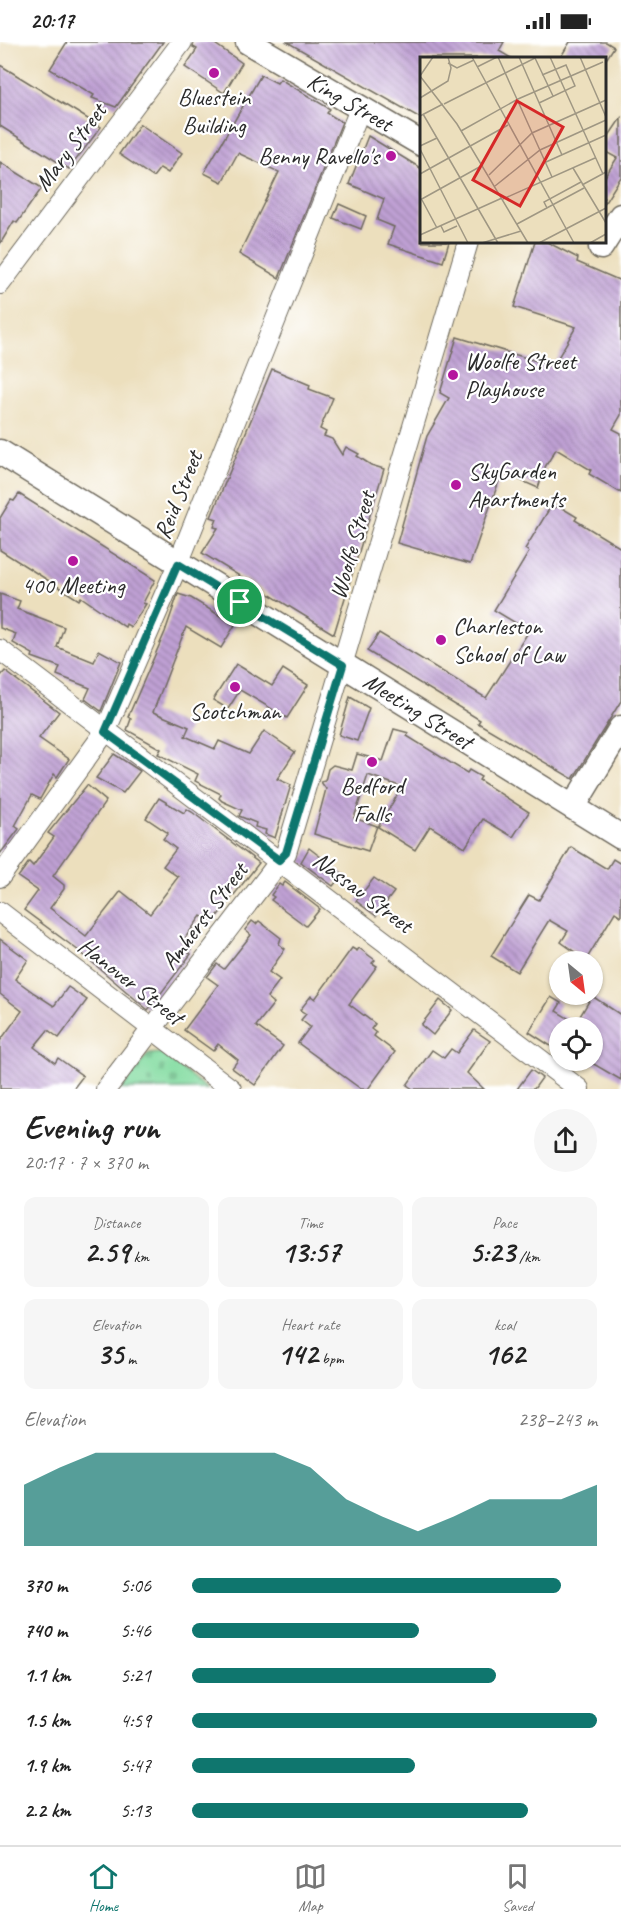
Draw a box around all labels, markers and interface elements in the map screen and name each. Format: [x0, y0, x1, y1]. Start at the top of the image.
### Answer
text: 20:17 [30, 7, 74, 35]
inset map [420, 57, 606, 243]
marker: Bluestein Building [207, 66, 221, 80]
street label: King Street [302, 66, 400, 139]
place label: Bluestein Building [178, 82, 252, 140]
street label: Mary Street [27, 96, 114, 197]
place label: Benny Ravello's [258, 141, 382, 171]
marker: Benny Ravello's [384, 149, 398, 163]
place label: Woolfe Street Playhouse [465, 346, 578, 404]
marker: Woolfe Street Playhouse [446, 368, 460, 382]
street label: Reid Street [147, 445, 210, 543]
place label: SkyGarden Apartments [468, 456, 567, 514]
marker: SkyGarden Apartments [449, 478, 463, 492]
street label: Woolfe Street [322, 486, 382, 602]
marker: 400 Meeting [66, 554, 80, 568]
place label: 400 Meeting [22, 570, 126, 600]
pin [214, 576, 265, 627]
icon: arrive [223, 585, 256, 618]
place label: Charleston School of Law [453, 611, 566, 669]
marker: Charleston School of Law [434, 633, 448, 647]
street label: Meeting Street [358, 666, 481, 758]
marker: Scotchman [228, 680, 242, 694]
place label: Scotchman [189, 696, 282, 726]
marker: Bedford Falls [365, 755, 379, 769]
place label: Bedford Falls [340, 771, 407, 829]
street label: Nassau Street [307, 845, 421, 941]
street label: Amherst Street [154, 855, 255, 976]
street label: Hanover Street [72, 930, 192, 1033]
north arrow [549, 951, 603, 1005]
map controls [549, 951, 603, 1071]
button: locate [549, 1017, 603, 1071]
text: Evening run [24, 1106, 159, 1148]
button: share [534, 1109, 597, 1172]
text: 20:17 · 7 × 370 m [24, 1150, 148, 1175]
text: Distance [93, 1213, 140, 1233]
text: Time [298, 1213, 323, 1233]
text: Pace [492, 1213, 517, 1233]
text: 2.59 [84, 1233, 130, 1271]
text: 13:57 [281, 1233, 340, 1271]
text: 5:23 [469, 1233, 515, 1271]
text: km [130, 1247, 149, 1267]
text: /km [515, 1247, 540, 1267]
text: Elevation [92, 1315, 141, 1335]
text: Heart rate [281, 1315, 340, 1335]
text: kcal [494, 1315, 515, 1335]
text: 35 [97, 1335, 123, 1373]
text: 142 [277, 1335, 318, 1373]
text: 162 [484, 1335, 525, 1373]
text: m [123, 1349, 136, 1369]
text: bpm [318, 1349, 344, 1369]
text: Elevation [24, 1407, 86, 1432]
text: 238–243 m [518, 1407, 597, 1432]
text: 370 m [24, 1573, 67, 1598]
text: 5:06 [120, 1573, 151, 1598]
text: 740 m [24, 1618, 67, 1643]
text: 5:46 [120, 1618, 151, 1643]
text: 1.1 km [24, 1663, 71, 1688]
text: 5:21 [120, 1663, 151, 1688]
text: 1.5 km [24, 1708, 70, 1733]
text: 4:59 [120, 1708, 151, 1733]
text: 1.9 km [24, 1753, 70, 1778]
text: 5:47 [120, 1753, 151, 1778]
text: 2.2 km [24, 1798, 71, 1823]
text: 5:13 [120, 1798, 151, 1823]
tab: Home [87, 1860, 120, 1916]
tab: Map [294, 1860, 327, 1916]
tab: Saved [501, 1860, 534, 1916]

